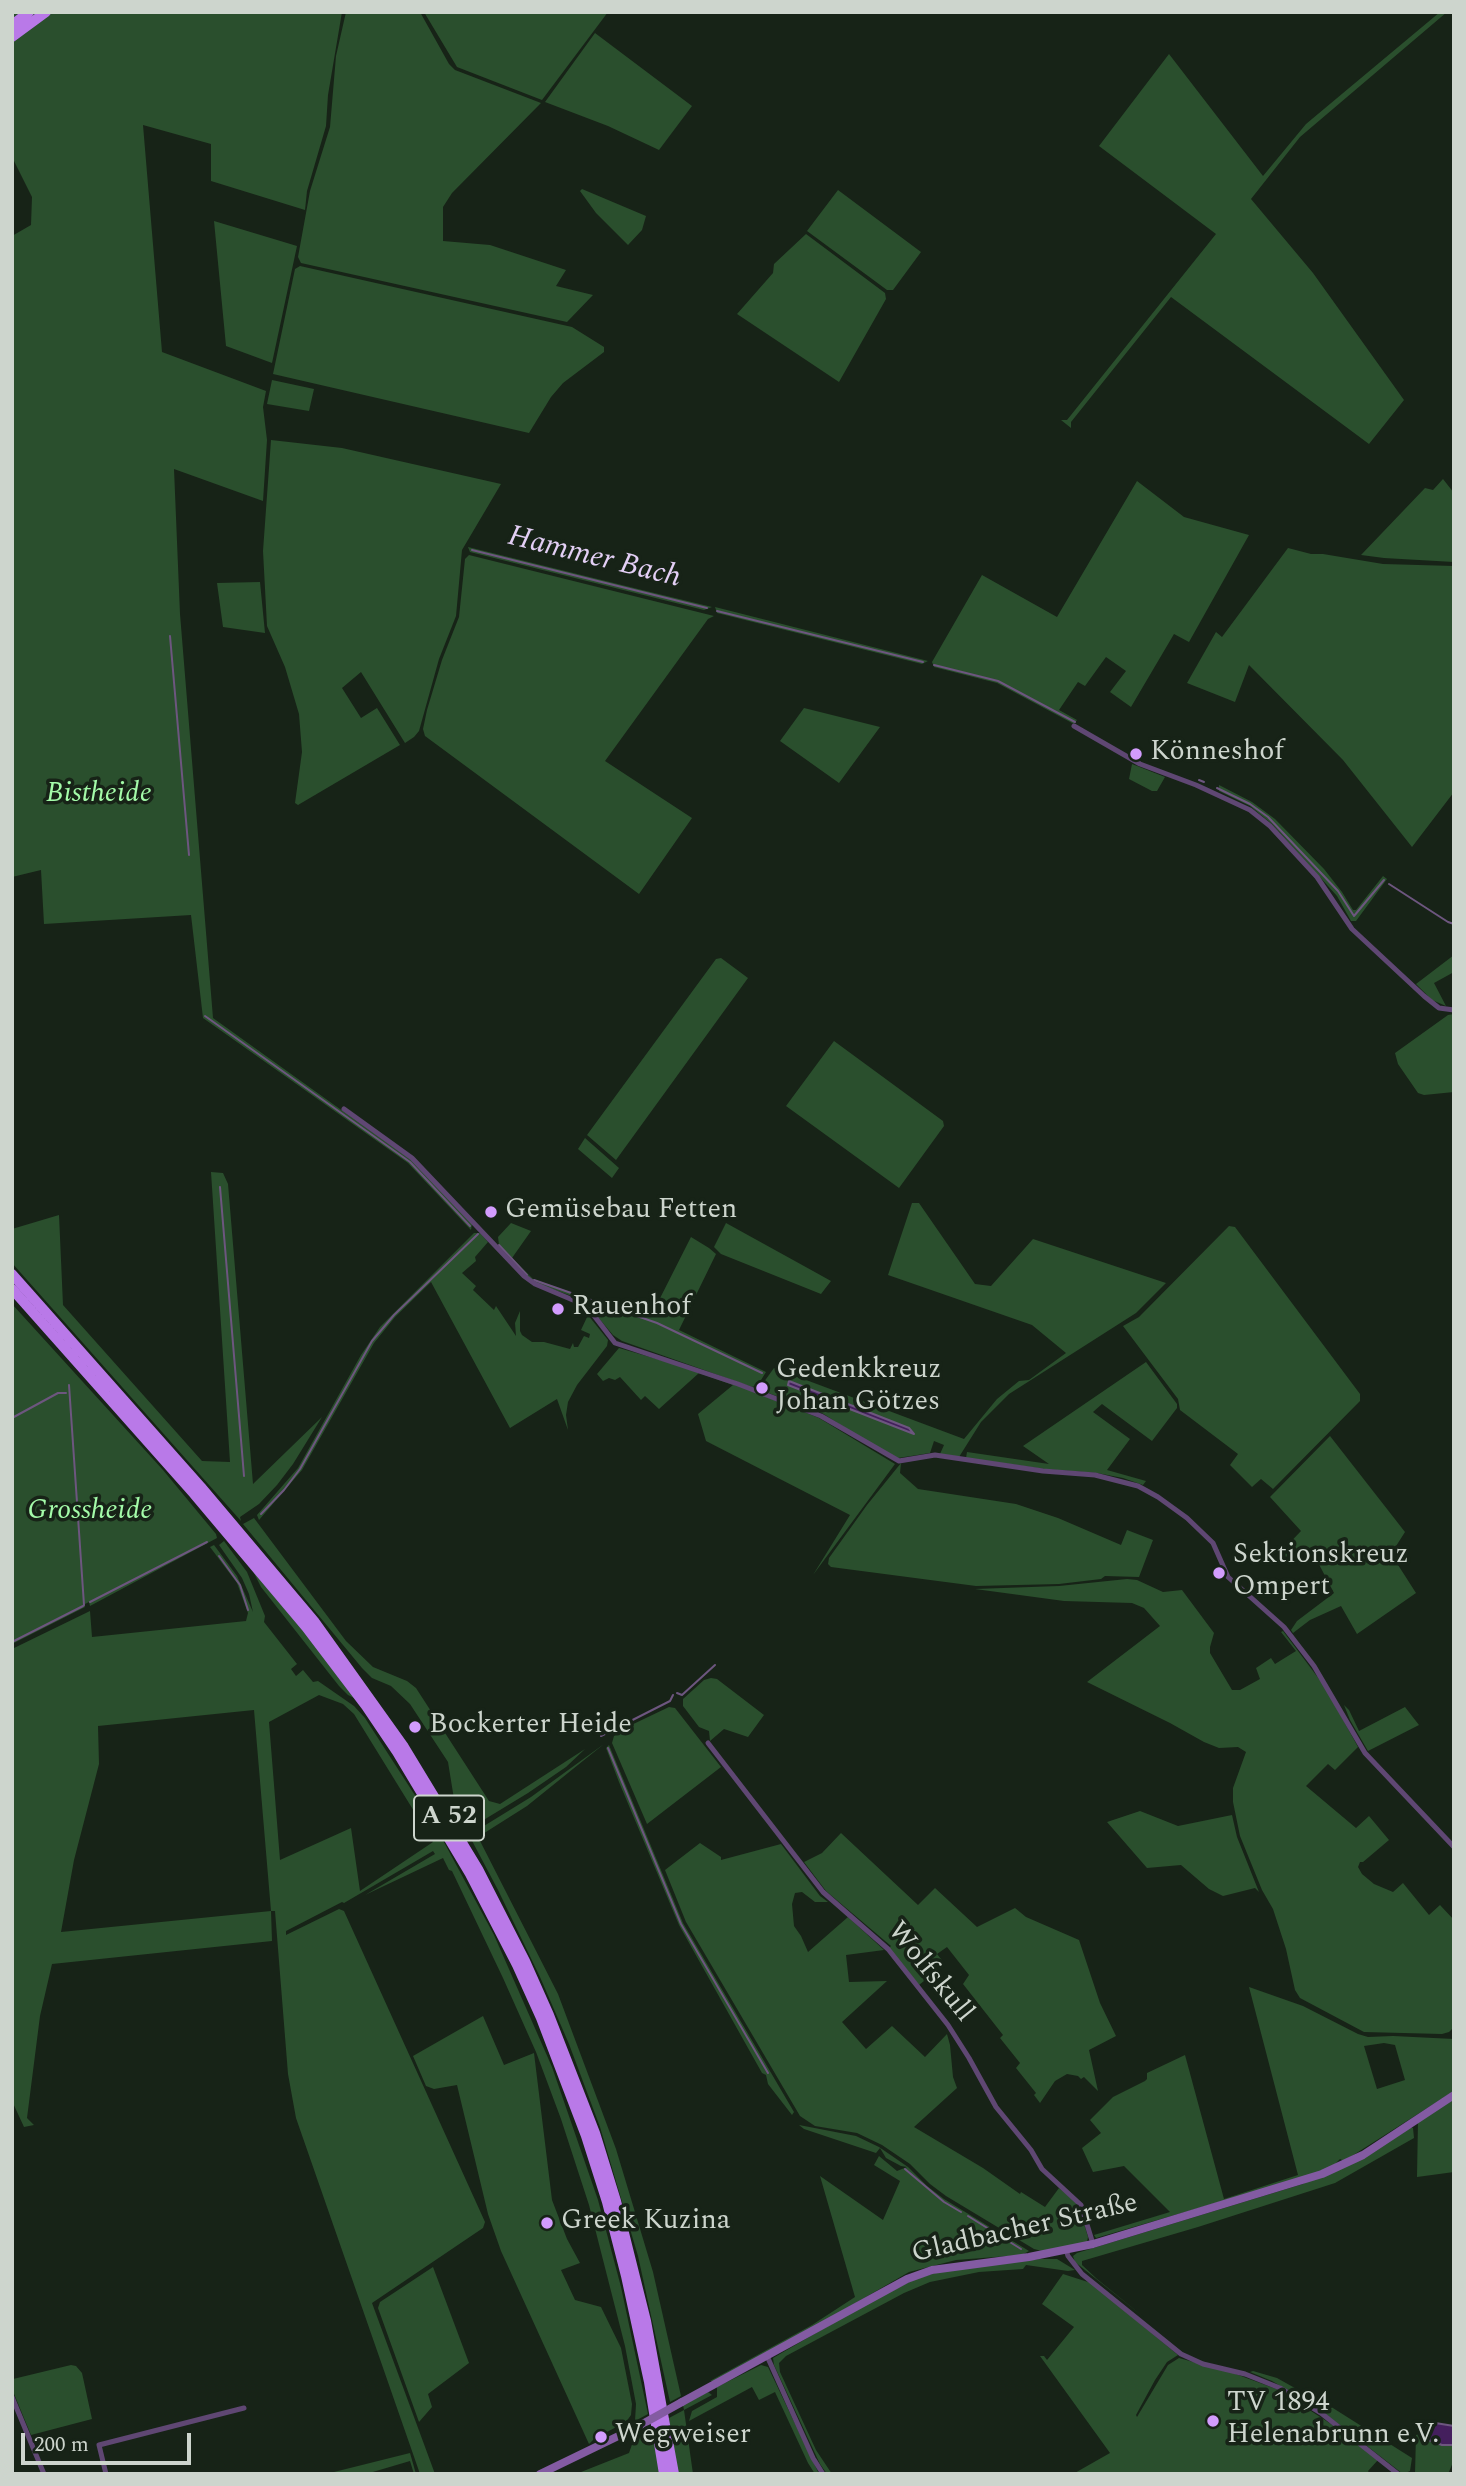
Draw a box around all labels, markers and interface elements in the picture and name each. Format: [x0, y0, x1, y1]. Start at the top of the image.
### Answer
water label: Hammer Bach [504, 520, 684, 598]
place label: Könneshof [1150, 737, 1284, 771]
marker: Könneshof [1128, 746, 1144, 762]
park label: Bistheide [46, 779, 152, 813]
place label: Gemüsebau Fetten [505, 1195, 737, 1229]
marker: Gemüsebau Fetten [483, 1204, 499, 1220]
place label: Rauenhof [572, 1292, 691, 1326]
marker: Rauenhof [550, 1301, 566, 1317]
place label: Gedenkkreuz Johan Götzes [776, 1355, 941, 1421]
marker: Gedenkkreuz Johan Götzes [754, 1380, 770, 1396]
park label: Grossheide [27, 1496, 153, 1530]
place label: Sektionskreuz Ompert [1233, 1540, 1409, 1606]
marker: Sektionskreuz Ompert [1211, 1565, 1227, 1581]
place label: Bockerter Heide [429, 1710, 632, 1744]
marker: Bockerter Heide [407, 1719, 423, 1735]
road number: A 52 [414, 1796, 484, 1840]
street label: Wolfskull [878, 1916, 980, 2030]
street label: Gladbacher Straße [909, 2188, 1141, 2272]
place label: Greek Kuzina [561, 2206, 730, 2240]
marker: Greek Kuzina [539, 2215, 555, 2231]
place label: TV 1894 Helenabrunn e.V. [1227, 2388, 1439, 2454]
marker: TV 1894 Helenabrunn e.V. [1205, 2413, 1221, 2429]
scale bar [24, 2420, 194, 2464]
place label: Wegweiser [615, 2420, 751, 2454]
text: 200 m [34, 2429, 89, 2461]
marker: Wegweiser [593, 2429, 609, 2445]

